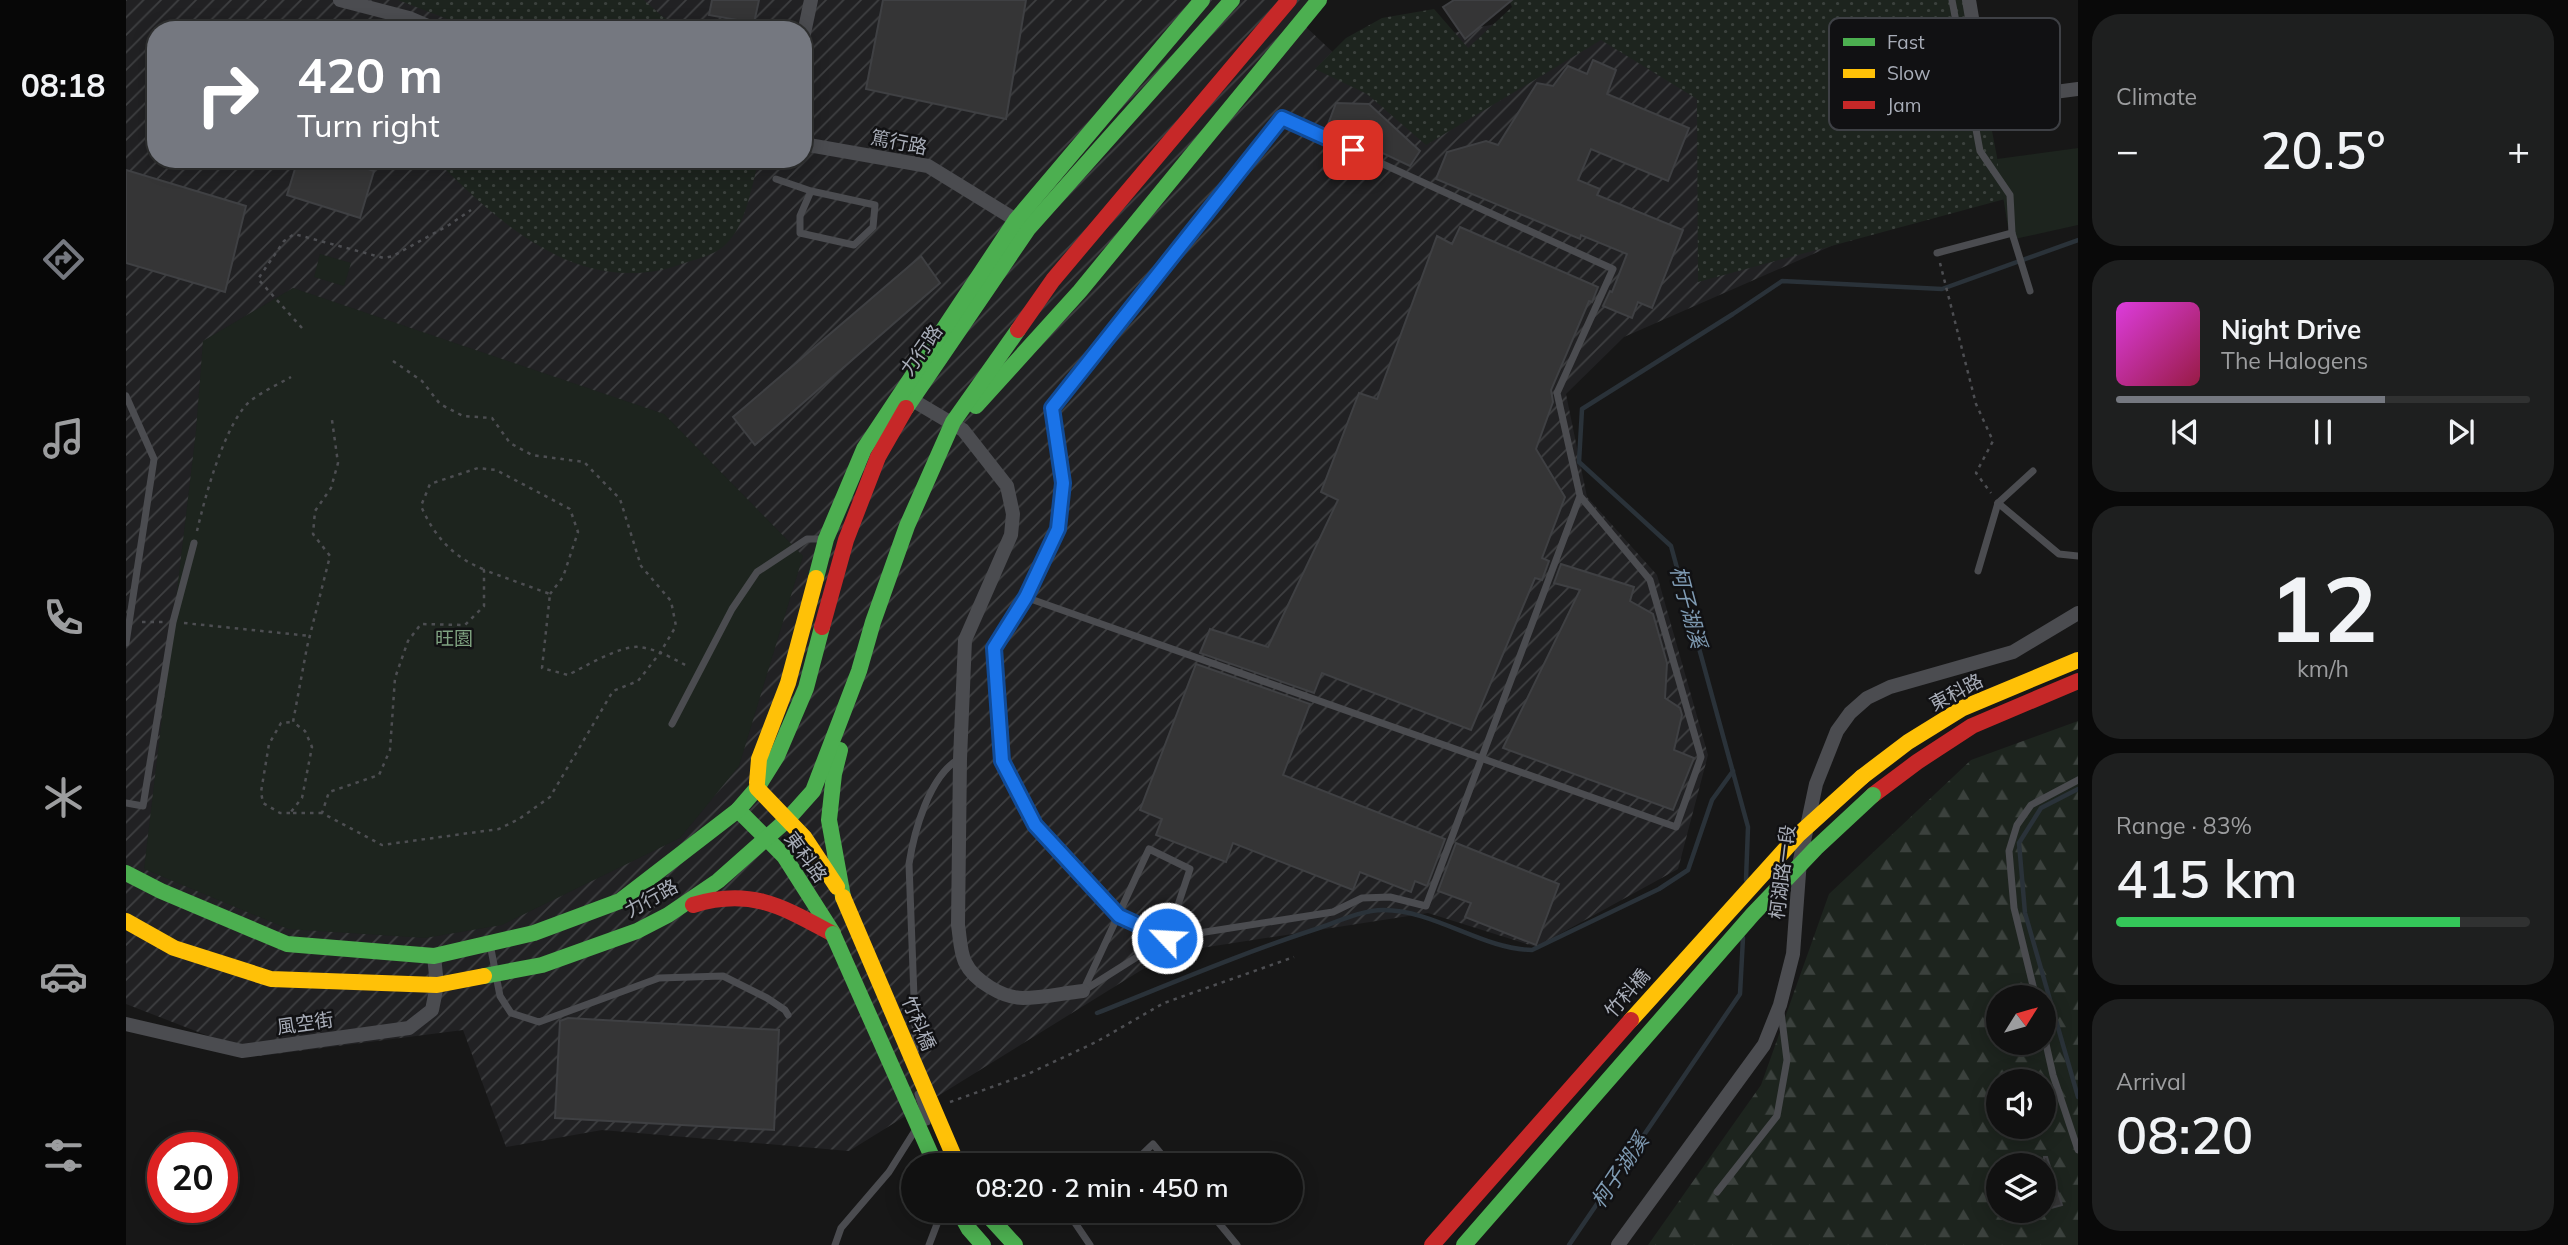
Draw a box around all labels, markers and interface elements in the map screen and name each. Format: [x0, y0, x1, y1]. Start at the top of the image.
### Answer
legend [1829, 18, 2060, 130]
text: Fast [1887, 30, 1925, 54]
text: 420 m [297, 44, 443, 105]
icon: right [182, 49, 273, 140]
text: Slow [1887, 61, 1931, 85]
text: 08:18 [21, 65, 105, 105]
text: Climate [2116, 82, 2197, 111]
text: Jam [1887, 93, 1921, 117]
text: Turn right [297, 105, 440, 145]
text: 20.5° [2260, 117, 2386, 182]
pin [1323, 120, 1383, 180]
street label: 篤行路 [869, 125, 929, 159]
text: − [2116, 126, 2139, 174]
text: + [2507, 126, 2530, 174]
icon: arrive [1334, 131, 1372, 169]
icon: directions [39, 235, 88, 284]
text: Night Drive [2221, 313, 2361, 346]
street label: 力行路 [895, 320, 947, 380]
text: The Halogens [2221, 346, 2368, 375]
icon: previous [2166, 413, 2204, 451]
icon: pause [2304, 413, 2342, 451]
icon: next [2442, 413, 2480, 451]
icon: music [39, 414, 88, 463]
text: 12 [2268, 551, 2378, 665]
water label: 柯子湖溪 [1666, 563, 1713, 654]
icon: phone [39, 593, 88, 642]
park label: 旺園 [435, 626, 473, 650]
text: km/h [2297, 654, 2349, 683]
street label: 東科路 [1925, 668, 1987, 716]
icon: climate [39, 773, 88, 822]
text: Range · 83% [2116, 811, 2252, 840]
street label: 柯湖路一段 [1764, 823, 1800, 921]
street label: 東科路 [780, 827, 832, 887]
text: 415 km [2116, 846, 2297, 911]
street label: 力行路 [620, 874, 682, 922]
position arrow [1130, 901, 1204, 975]
icon: car [39, 952, 88, 1001]
street label: 竹科橋 [1599, 964, 1655, 1022]
north arrow [1986, 985, 2056, 1055]
map controls [1986, 985, 2056, 1223]
street label: 竹科橋 [897, 992, 941, 1054]
street label: 風空街 [275, 1007, 335, 1039]
text: Arrival [2116, 1067, 2186, 1096]
button: sound [1986, 1069, 2056, 1139]
text: 08:20 [2116, 1102, 2253, 1167]
water label: 柯子湖溪 [1585, 1126, 1655, 1213]
icon: filters [39, 1131, 88, 1180]
speed limit sign: 20 [147, 1132, 238, 1223]
button: layers [1986, 1153, 2056, 1223]
text: 08:20 · 2 min · 450 m [975, 1171, 1229, 1204]

